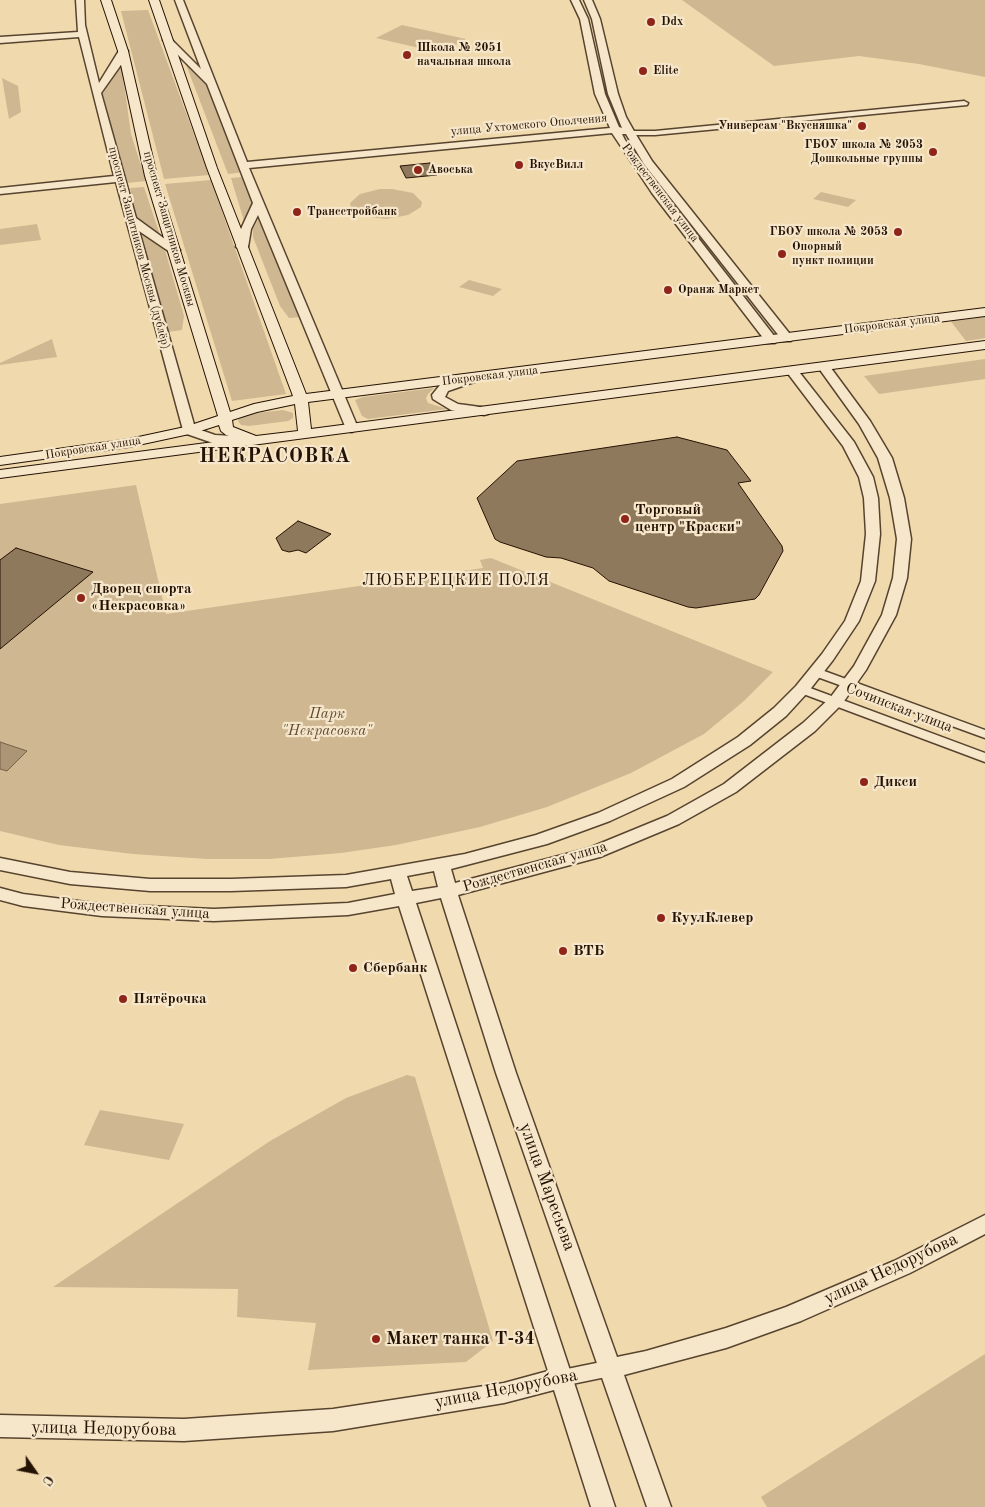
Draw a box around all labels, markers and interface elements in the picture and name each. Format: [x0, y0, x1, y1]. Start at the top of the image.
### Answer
place label: Ddx [661, 15, 683, 29]
marker: Ddx [645, 16, 657, 28]
place label: Школа № 2051 начальная школа [417, 41, 511, 69]
marker: Школа № 2051 начальная школа [401, 49, 413, 61]
place label: Elite [653, 64, 679, 78]
marker: Elite [637, 65, 649, 77]
street label: улица Ухтомского Ополчения [450, 111, 608, 139]
place label: Универсам "Вкусняшка" [718, 119, 852, 133]
marker: Универсам "Вкусняшка" [856, 120, 868, 132]
place label: ГБОУ школа № 2053 Дошкольные группы [805, 138, 923, 166]
street label: Рождественская улица [618, 141, 702, 245]
street label: проспект Защитников Москвы (дублёр) [105, 145, 173, 351]
marker: ГБОУ школа № 2053 Дошкольные группы [927, 146, 939, 158]
street label: проспект Защитников Москвы [140, 150, 198, 308]
place label: ВкусВилл [529, 158, 583, 172]
marker: ВкусВилл [513, 159, 525, 171]
place label: Авоська [428, 163, 473, 177]
marker: Авоська [412, 164, 424, 176]
place label: Трансстройбанк [307, 205, 397, 219]
marker: Трансстройбанк [291, 206, 303, 218]
place label: ГБОУ школа № 2053 [770, 225, 888, 239]
marker: ГБОУ школа № 2053 [892, 226, 904, 238]
place label: Опорный пункт полиции [792, 240, 874, 268]
marker: Опорный пункт полиции [776, 248, 788, 260]
place label: Оранж Маркет [678, 283, 759, 297]
marker: Оранж Маркет [662, 284, 674, 296]
street label: Покровская улица [843, 311, 941, 337]
street label: Покровская улица [441, 363, 539, 389]
street label: Покровская улица [44, 433, 142, 463]
district label: НЕКРАСОВКА [198, 445, 352, 469]
place label: Торговый центр "Краски" [635, 501, 741, 536]
marker: Торговый центр "Краски" [619, 513, 631, 525]
district label: ЛЮБЕРЕЦКИЕ ПОЛЯ [360, 571, 552, 591]
place label: Дворец спорта «Некрасовка» [91, 580, 191, 615]
marker: Дворец спорта «Некрасовка» [75, 592, 87, 604]
street label: Сочинская улица [843, 679, 955, 737]
park label: Парк "Некрасовка" [282, 705, 372, 740]
place label: Дикси [874, 773, 917, 791]
marker: Дикси [858, 776, 870, 788]
street label: Рождественская улица [461, 838, 609, 896]
street label: Рождественская улица [60, 895, 210, 923]
place label: КуулКлевер [671, 909, 753, 927]
marker: КуулКлевер [655, 912, 667, 924]
place label: ВТБ [573, 942, 604, 960]
marker: ВТБ [557, 945, 569, 957]
place label: Сбербанк [363, 959, 427, 977]
marker: Сбербанк [347, 962, 359, 974]
place label: Пятёрочка [133, 990, 207, 1008]
marker: Пятёрочка [117, 993, 129, 1005]
street label: улица Маресьева [514, 1120, 580, 1254]
street label: улица Недорубова [821, 1229, 961, 1309]
place label: Макет танка Т-34 [386, 1328, 535, 1350]
marker: Макет танка Т-34 [370, 1333, 382, 1345]
street label: улица Недорубова [433, 1365, 579, 1413]
street label: улица Недорубова [31, 1417, 177, 1441]
north arrow [10, 1447, 60, 1497]
text: С [39, 1472, 56, 1488]

